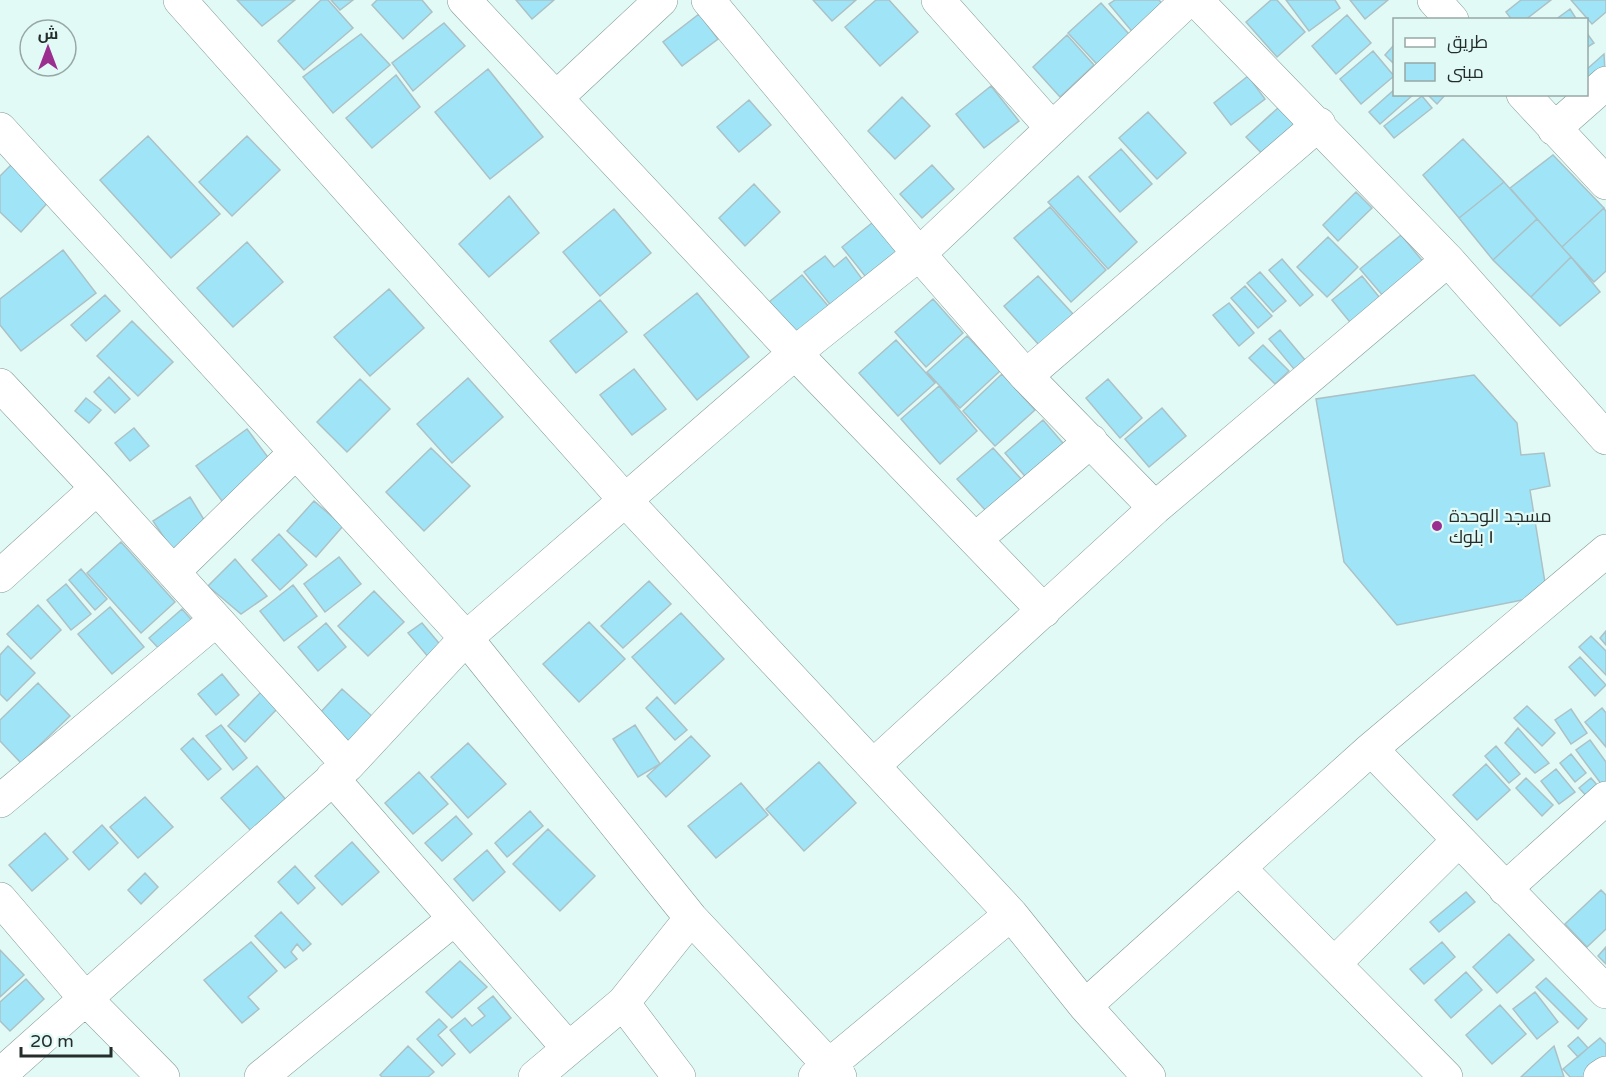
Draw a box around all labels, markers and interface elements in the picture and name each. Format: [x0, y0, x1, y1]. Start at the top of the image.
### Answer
north arrow [18, 18, 78, 78]
legend [1393, 18, 1588, 96]
text: ش [38, 24, 58, 44]
text: طريق [1447, 31, 1488, 54]
text: مبنى [1447, 61, 1484, 83]
place label: مسجد الوحدة بلوك I [1449, 505, 1552, 548]
marker: مسجد الوحدة بلوك I [1430, 519, 1444, 533]
scale bar [21, 1020, 111, 1058]
text: 20 m [30, 1030, 74, 1052]

